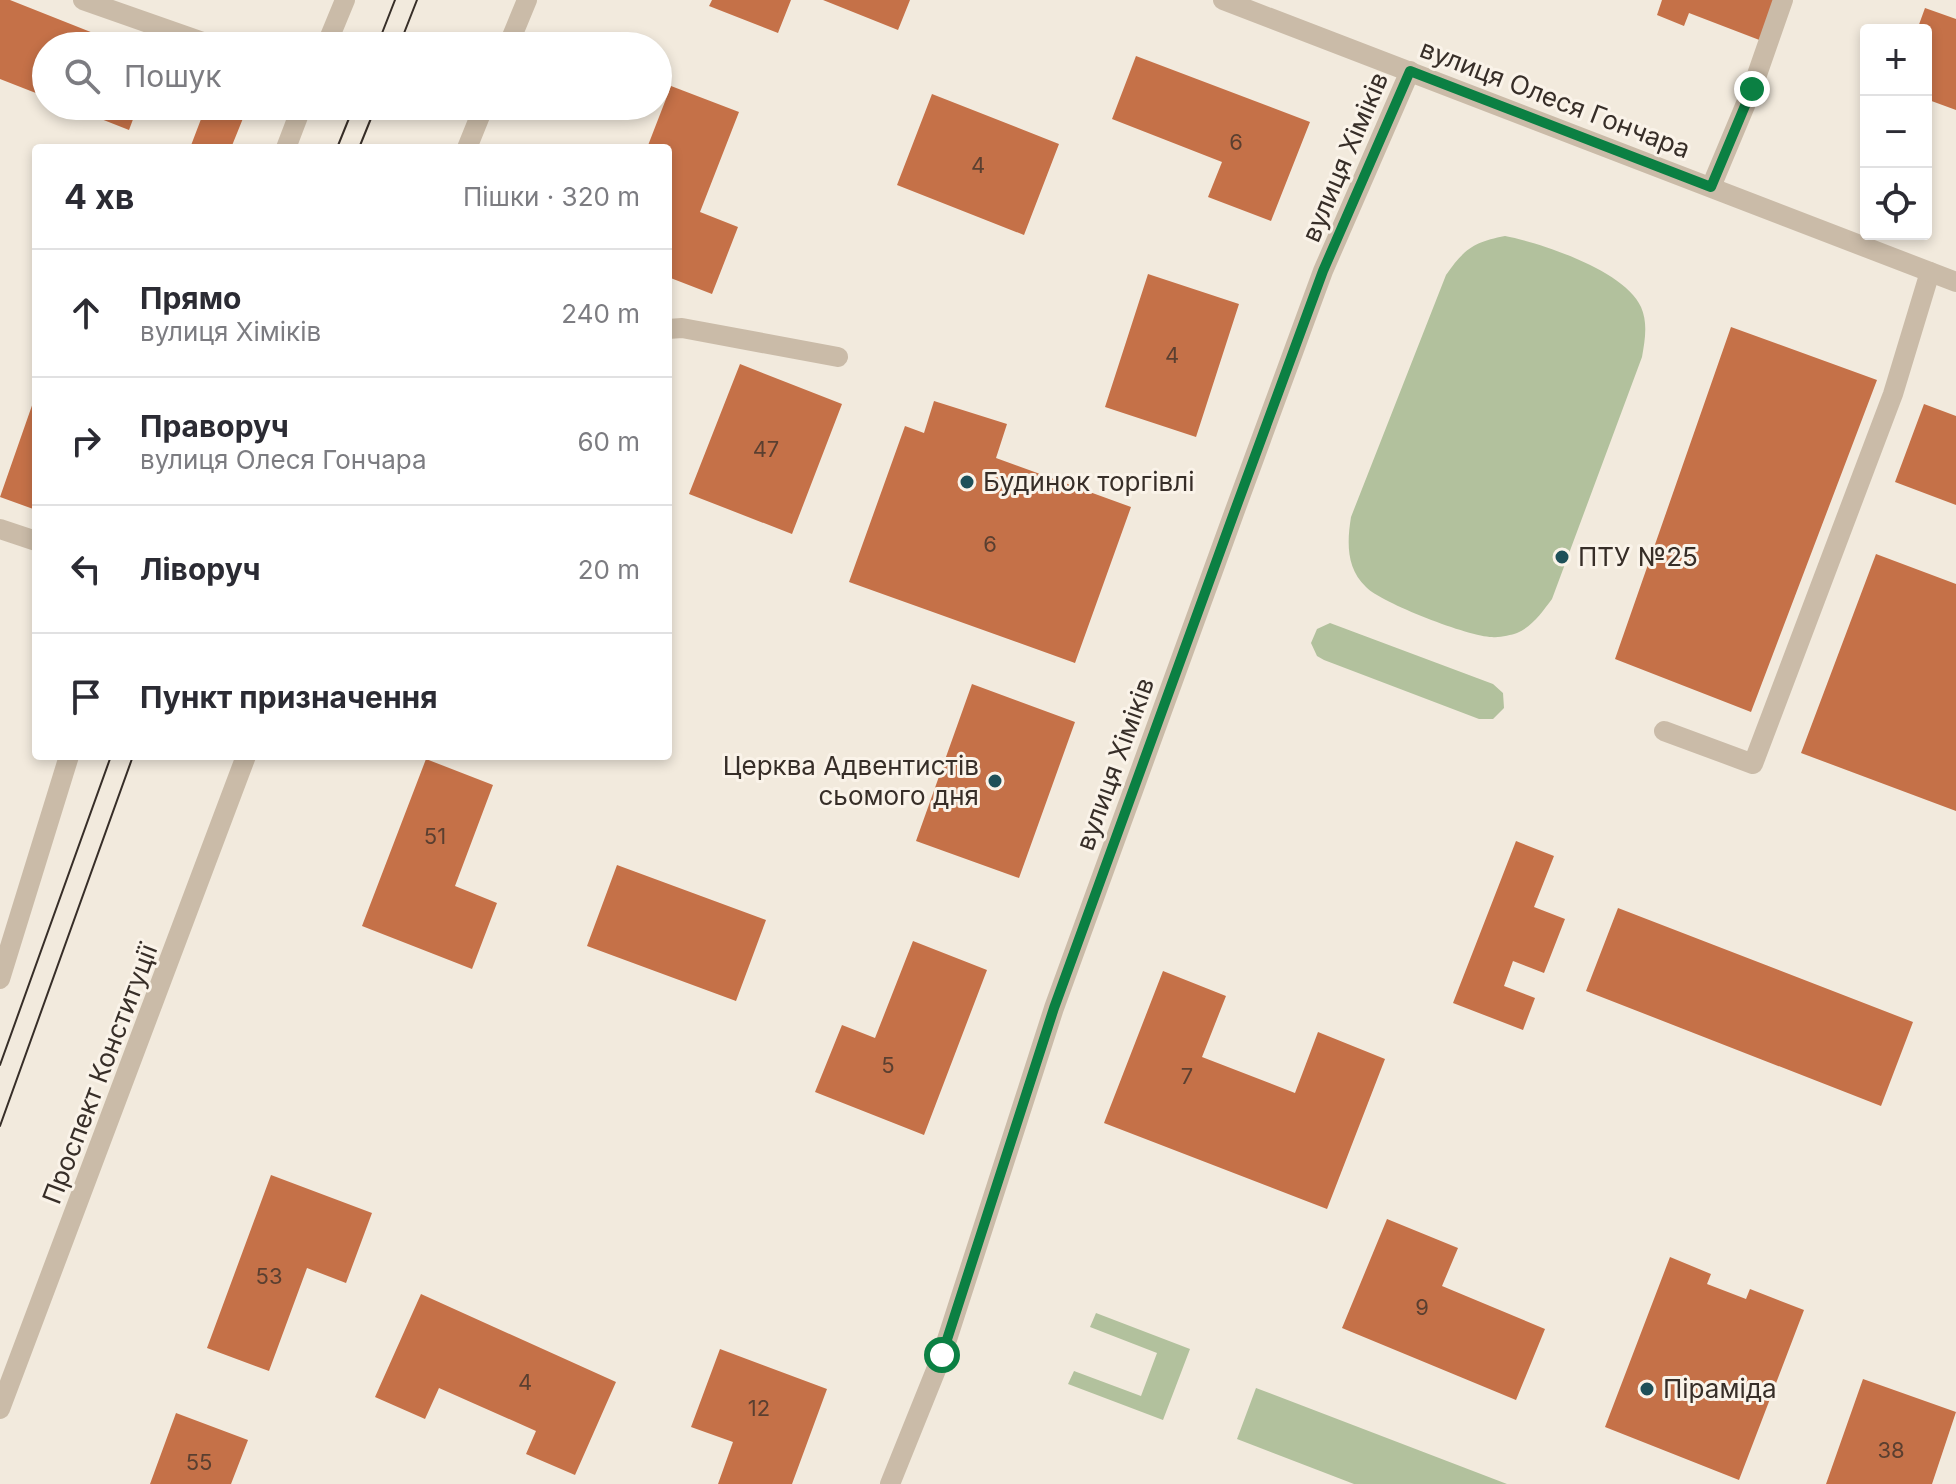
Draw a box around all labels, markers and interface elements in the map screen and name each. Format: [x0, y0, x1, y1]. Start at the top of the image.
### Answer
map controls [1860, 24, 1932, 240]
button: + [1860, 24, 1932, 96]
search box [32, 32, 672, 120]
street label: вулиця Олеся Гончара [1416, 33, 1695, 164]
icon: search [60, 54, 104, 98]
text: Пошук [124, 58, 222, 94]
street label: вулиця Хіміків [1295, 67, 1394, 246]
route end [1734, 71, 1770, 107]
button: − [1860, 96, 1932, 168]
house number: 6 [1229, 129, 1243, 155]
house number: 4 [971, 152, 985, 178]
button: locate [1860, 168, 1932, 240]
text: 4 хв [64, 176, 134, 217]
text: Пішки · 320 m [463, 181, 640, 212]
text: Прямо [140, 280, 241, 316]
icon: ahead [64, 291, 108, 335]
text: 240 m [561, 298, 640, 329]
text: вулиця Хіміків [140, 316, 321, 347]
house number: 4 [1165, 342, 1179, 368]
text: Праворуч [140, 408, 289, 444]
icon: right [64, 419, 108, 463]
text: 60 m [577, 426, 640, 457]
house number: 47 [753, 436, 779, 462]
text: вулиця Олеся Гончара [140, 444, 427, 475]
place label: Будинок торгівлі [983, 466, 1194, 497]
marker: Будинок торгівлі [958, 473, 976, 491]
house number: 6 [983, 531, 997, 557]
place label: ПТУ №25 [1578, 541, 1698, 572]
icon: left [64, 547, 108, 591]
marker: ПТУ №25 [1553, 548, 1571, 566]
text: Ліворуч [140, 551, 260, 587]
text: 20 m [578, 554, 640, 585]
street label: вулиця Хіміків [1069, 673, 1160, 854]
icon: arrive [64, 675, 108, 719]
text: Пункт призначення [140, 679, 438, 715]
place label: Церква Адвентистів сьомого дня [723, 750, 979, 811]
marker: Церква Адвентистів сьомого дня [986, 772, 1004, 790]
house number: 51 [424, 823, 446, 849]
street label: Проспект Конституції [36, 938, 164, 1208]
house number: 5 [881, 1052, 895, 1078]
house number: 7 [1181, 1063, 1193, 1089]
house number: 53 [256, 1263, 282, 1289]
house number: 9 [1415, 1294, 1429, 1320]
route start [924, 1337, 960, 1373]
house number: 4 [518, 1369, 532, 1395]
place label: Піраміда [1663, 1373, 1777, 1404]
marker: Піраміда [1638, 1380, 1656, 1398]
house number: 12 [748, 1395, 770, 1421]
house number: 38 [1877, 1437, 1905, 1463]
house number: 55 [186, 1449, 212, 1475]

